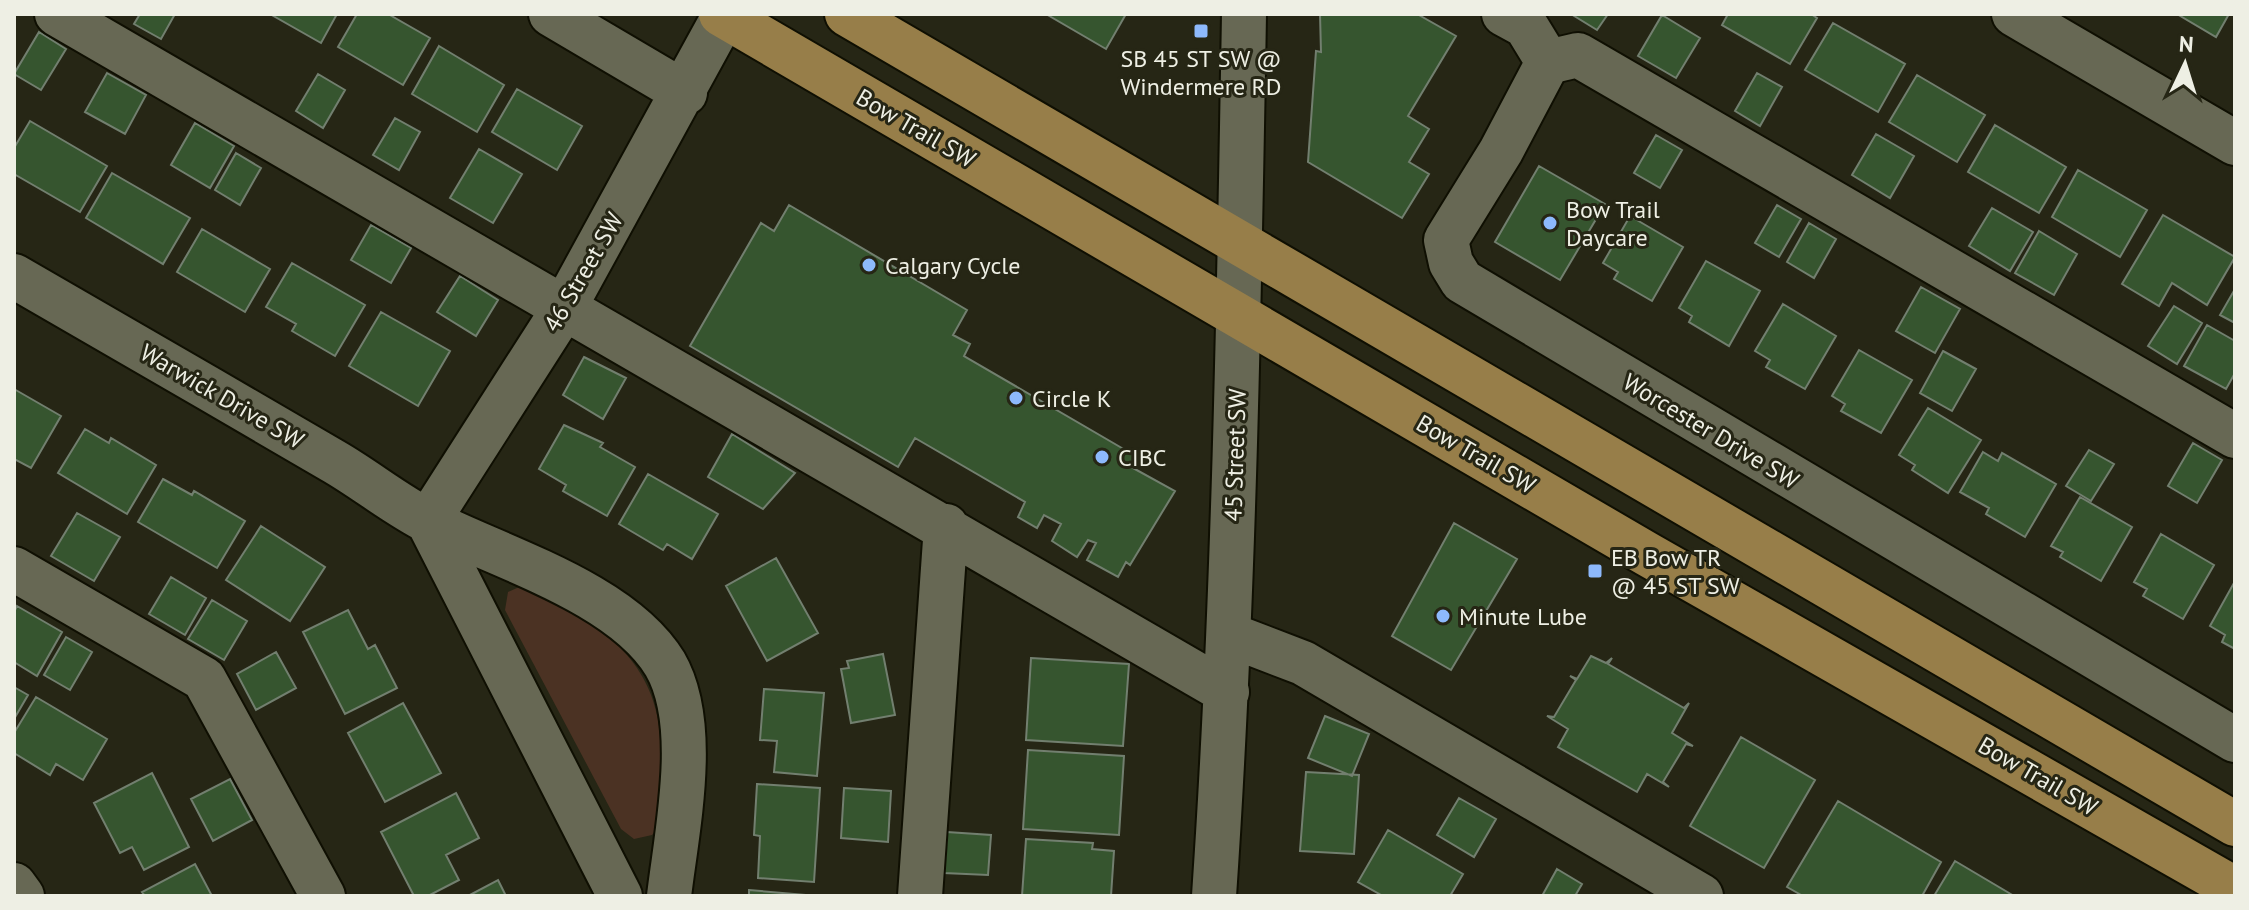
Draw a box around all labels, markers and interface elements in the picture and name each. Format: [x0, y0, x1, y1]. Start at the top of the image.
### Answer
marker: SB 45 ST SW @ Windermere RD [1192, 22, 1210, 40]
north arrow [2145, 24, 2225, 104]
text: N [2178, 30, 2195, 59]
place label: SB 45 ST SW @ Windermere RD [1120, 43, 1282, 102]
street label: Bow Trail SW [851, 81, 981, 175]
place label: Bow Trail Daycare [1566, 194, 1660, 253]
street label: 46 Street SW [536, 207, 630, 337]
marker: Bow Trail Daycare [1541, 214, 1559, 232]
place label: Calgary Cycle [885, 250, 1021, 281]
marker: Calgary Cycle [860, 256, 878, 274]
street label: Warwick Drive SW [135, 337, 309, 455]
street label: Worcester Drive SW [1617, 366, 1805, 496]
place label: Circle K [1032, 383, 1111, 414]
street label: 45 Street SW [1217, 388, 1253, 522]
marker: Circle K [1007, 389, 1025, 407]
street label: Bow Trail SW [1411, 407, 1541, 501]
place label: CIBC [1118, 442, 1166, 473]
marker: CIBC [1093, 448, 1111, 466]
place label: EB Bow TR @ 45 ST SW [1611, 542, 1740, 601]
marker: EB Bow TR @ 45 ST SW [1586, 562, 1604, 580]
place label: Minute Lube [1459, 601, 1587, 632]
marker: Minute Lube [1434, 607, 1452, 625]
street label: Bow Trail SW [1973, 729, 2103, 823]

